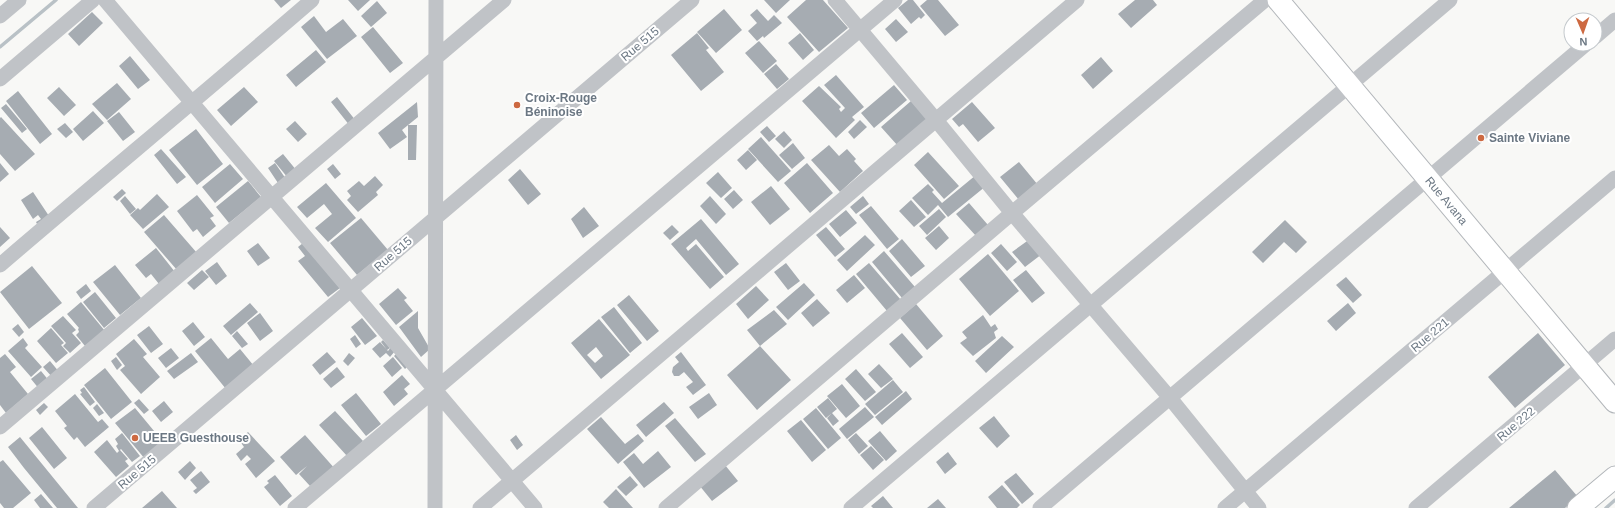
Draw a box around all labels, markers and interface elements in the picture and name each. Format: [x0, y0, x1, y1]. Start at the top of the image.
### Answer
north arrow [1563, 12, 1603, 52]
street label: Rue 515 [618, 24, 662, 64]
text: N [1579, 36, 1588, 48]
place label: Croix-Rouge Béninoise [525, 91, 597, 119]
marker: Croix-Rouge Béninoise [512, 100, 522, 110]
place label: Sainte Viviane [1489, 131, 1570, 145]
marker: Sainte Viviane [1476, 133, 1486, 143]
street label: Rue Avana [1422, 174, 1471, 228]
street label: Rue 515 [371, 234, 415, 274]
street label: Rue 221 [1408, 315, 1452, 355]
street label: Rue 222 [1494, 404, 1538, 444]
place label: UEEB Guesthouse [143, 431, 249, 445]
marker: UEEB Guesthouse [130, 433, 140, 443]
street label: Rue 515 [115, 452, 159, 492]

